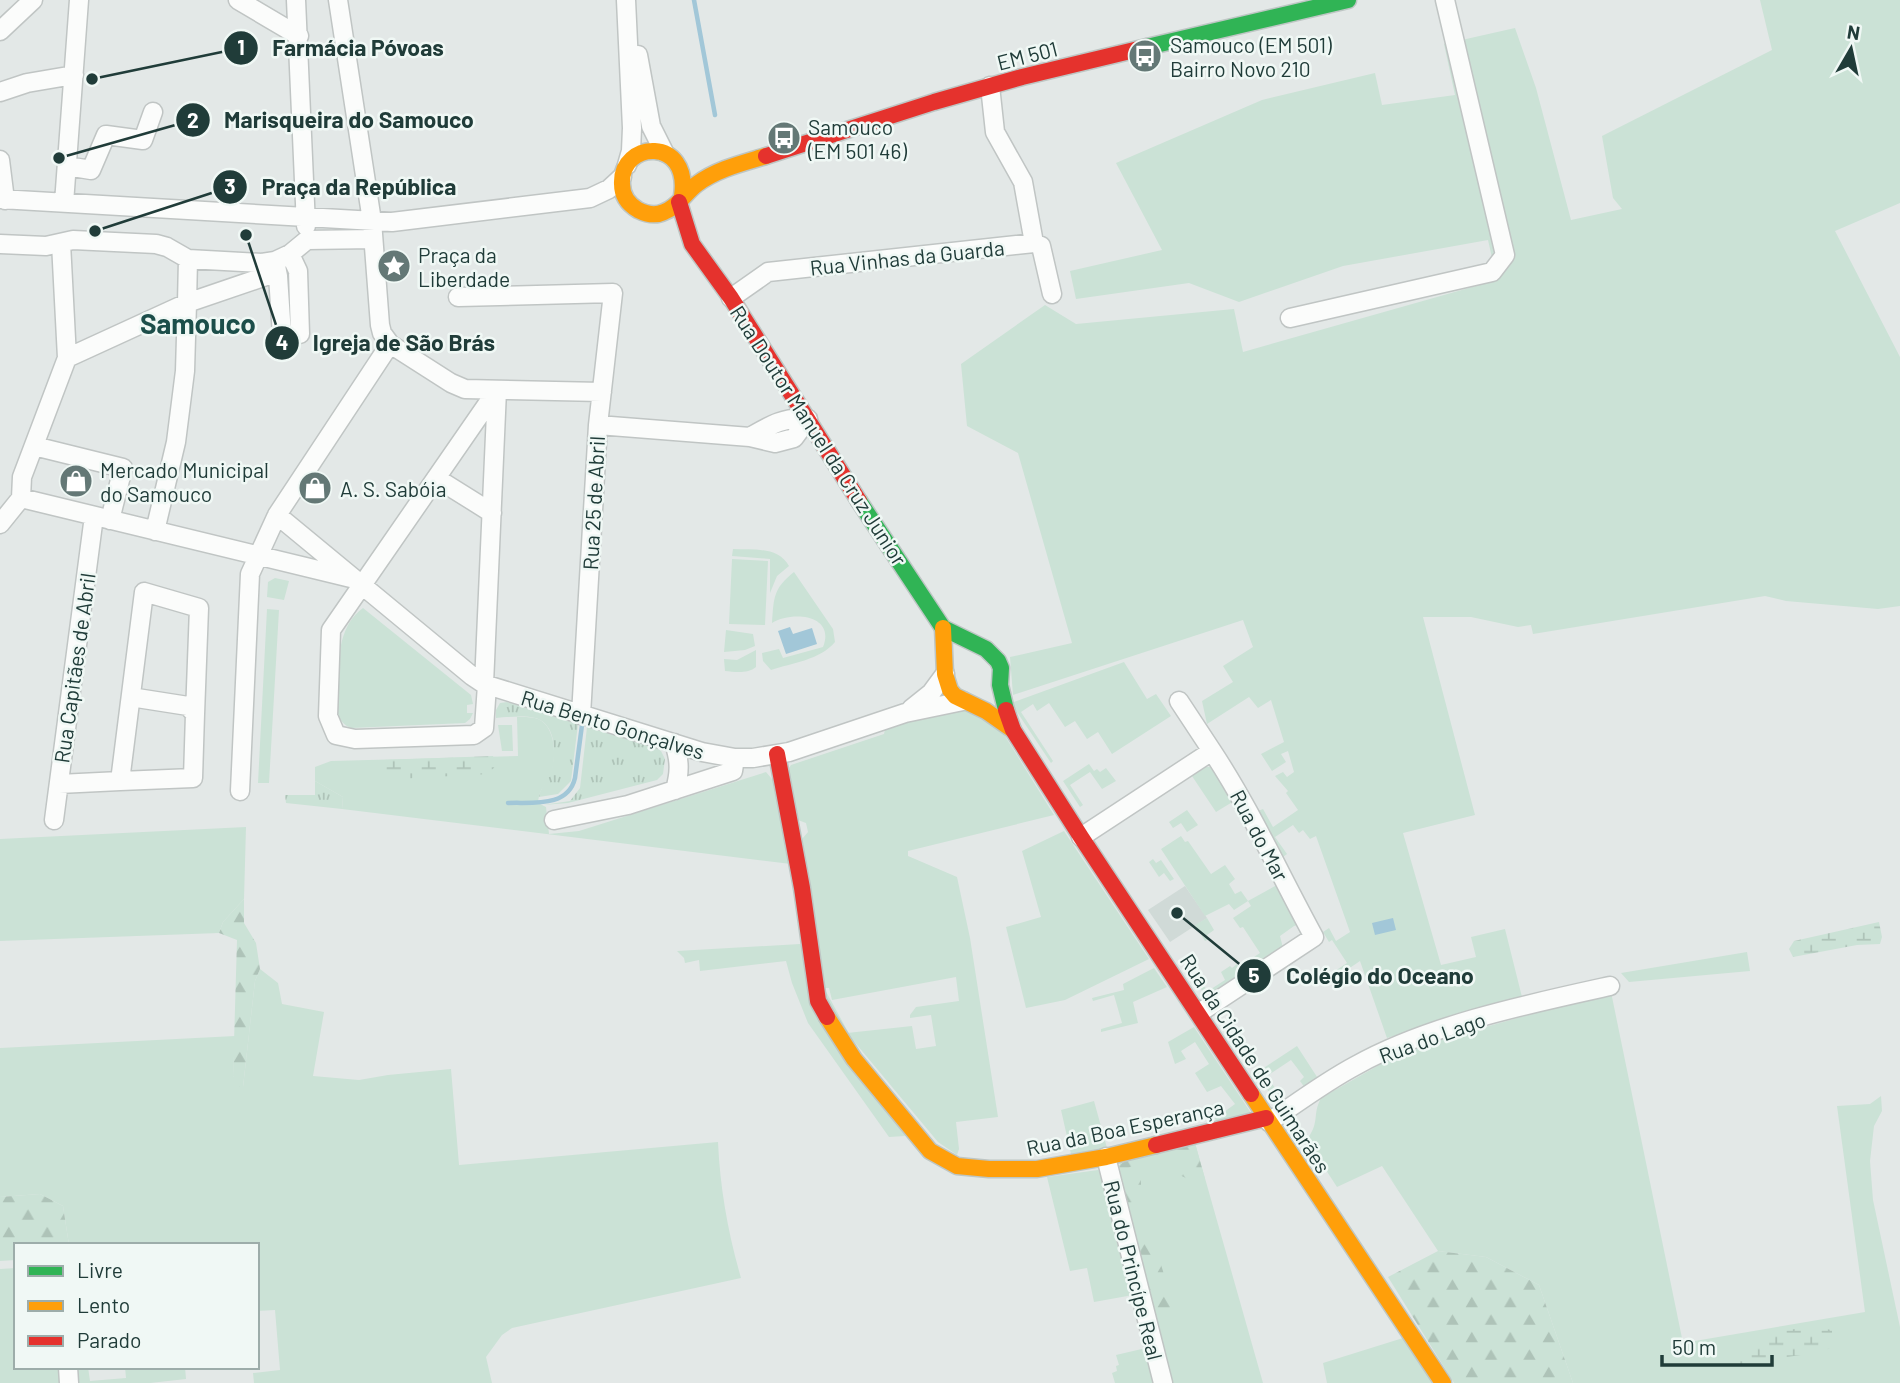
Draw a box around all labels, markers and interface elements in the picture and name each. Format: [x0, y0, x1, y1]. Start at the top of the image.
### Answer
north arrow [1816, 14, 1886, 84]
text: N [1846, 19, 1862, 44]
callout: Farmácia Póvoas [224, 26, 458, 70]
place label: Samouco (EM 501) Bairro Novo 210 [1170, 32, 1332, 81]
text: Farmácia Póvoas [272, 33, 444, 61]
text: 1 [237, 34, 245, 59]
street label: EM 501 [994, 35, 1060, 75]
bus stop icon: Samouco (EM 501) Bairro Novo 210 [1126, 37, 1164, 75]
callout: Marisqueira do Samouco [175, 98, 488, 142]
text: Marisqueira do Samouco [224, 105, 474, 133]
text: 2 [187, 107, 199, 132]
place label: Samouco (EM 501 46) [807, 114, 907, 163]
bus stop icon: Samouco (EM 501 46) [765, 119, 803, 157]
callout: Praça da República [213, 165, 470, 209]
text: Praça da República [262, 172, 456, 200]
text: 3 [224, 173, 236, 198]
street label: Rua Vinhas da Guarda [809, 234, 1005, 280]
place label: Praça da Liberdade [418, 242, 510, 291]
place icon: Praça da Liberdade [375, 247, 413, 285]
street label: Rua Doutor Manuel da Cruz Junior [726, 300, 913, 570]
district label: Samouco [140, 306, 256, 340]
callout: Igreja de São Brás [264, 321, 510, 365]
text: Igreja de São Brás [313, 328, 495, 356]
text: 4 [276, 329, 288, 354]
street label: Rua 25 de Abril [577, 435, 609, 571]
place label: Mercado Municipal do Samouco [100, 457, 269, 506]
shop icon: Mercado Municipal do Samouco [57, 462, 95, 500]
shop icon: A. S. Sabóia [296, 469, 334, 507]
place label: A. S. Sabóia [340, 476, 446, 501]
street label: Rua Capitães de Abril [48, 571, 100, 765]
street label: Rua Bento Gonçalves [518, 684, 708, 764]
street label: Rua do Mar [1226, 785, 1295, 885]
street label: Rua da Cidade de Guimarães [1176, 949, 1336, 1177]
callout: Colégio do Oceano [1237, 954, 1487, 998]
text: Colégio do Oceano [1286, 961, 1474, 989]
text: 5 [1248, 962, 1260, 987]
street label: Rua do Lago [1375, 1006, 1489, 1068]
street label: Rua da Boa Esperança [1024, 1094, 1226, 1160]
street label: Rua do Princípe Real [1100, 1178, 1168, 1362]
legend [14, 1243, 259, 1369]
text: Livre [77, 1257, 123, 1282]
text: Lento [77, 1292, 130, 1317]
scale bar [1662, 1324, 1772, 1368]
text: Parado [77, 1327, 141, 1352]
text: 50 m [1672, 1334, 1716, 1359]

